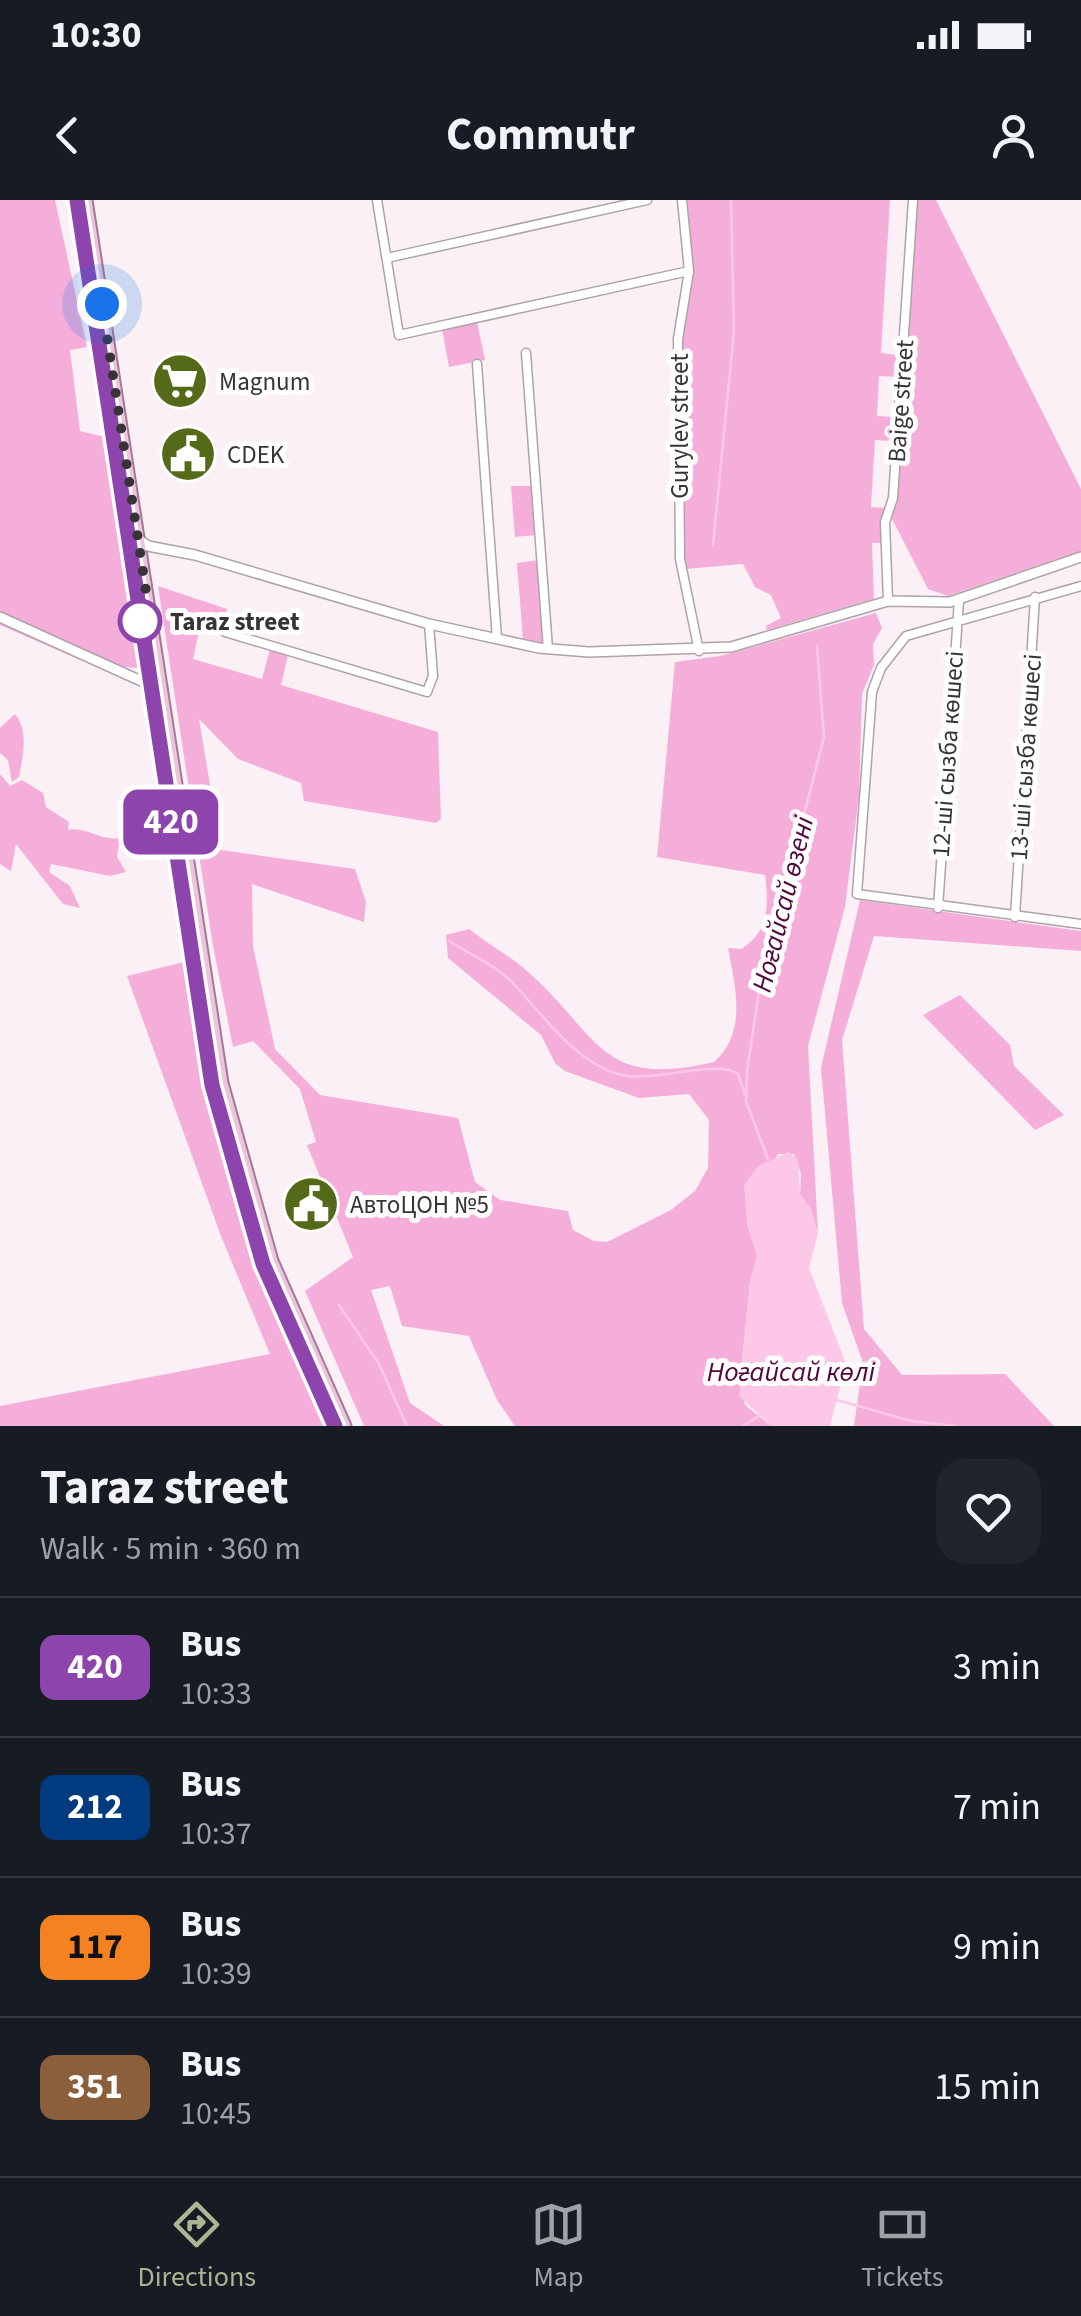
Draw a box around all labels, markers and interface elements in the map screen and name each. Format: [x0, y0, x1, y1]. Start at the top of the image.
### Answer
text: 10:30 [50, 8, 142, 62]
text: Commutr [446, 103, 635, 167]
icon: back [40, 108, 95, 163]
icon: person [986, 108, 1041, 163]
your location [77, 279, 127, 329]
street label: Baige street [879, 338, 923, 464]
supermarket icon: Magnum [150, 351, 210, 411]
street label: Gurylev street [662, 353, 698, 499]
place label: Magnum [219, 364, 310, 400]
public building icon: CDEK [158, 424, 218, 484]
place label: CDEK [227, 437, 285, 473]
marker: Taraz street [119, 600, 161, 642]
place label: Taraz street [170, 604, 300, 640]
street label: 12-ші сызба көшесі [923, 649, 973, 859]
street label: 13-ші сызба көшесі [1001, 652, 1051, 862]
line badge: 420 [114, 790, 228, 854]
text: 420 [143, 797, 199, 847]
water label: Ноғайсай өзені [742, 812, 824, 996]
public building icon: АвтоЦОН №5 [281, 1174, 341, 1234]
place label: АвтоЦОН №5 [350, 1187, 489, 1223]
water label: Ноғайсай көлі [707, 1352, 876, 1392]
text: Taraz street [40, 1454, 289, 1522]
button: heart [936, 1459, 1041, 1564]
text: Walk · 5 min · 360 m [40, 1526, 301, 1572]
text: Bus [180, 1617, 241, 1671]
text: 3 min [953, 1640, 1041, 1694]
text: 420 [67, 1642, 123, 1692]
text: 10:33 [180, 1671, 252, 1717]
text: Bus [180, 1757, 241, 1811]
text: 7 min [953, 1780, 1041, 1834]
text: 212 [67, 1782, 123, 1832]
text: 10:37 [180, 1811, 252, 1857]
text: Bus [180, 1897, 241, 1951]
text: 9 min [953, 1920, 1041, 1974]
text: 117 [67, 1922, 123, 1972]
text: 10:39 [180, 1951, 252, 1997]
text: Bus [180, 2037, 241, 2091]
text: 15 min [934, 2060, 1041, 2114]
text: 351 [67, 2062, 123, 2112]
text: 10:45 [180, 2091, 252, 2137]
tab: Directions [137, 2197, 256, 2297]
tab: Map [531, 2197, 586, 2297]
tab: Tickets [861, 2197, 944, 2297]

